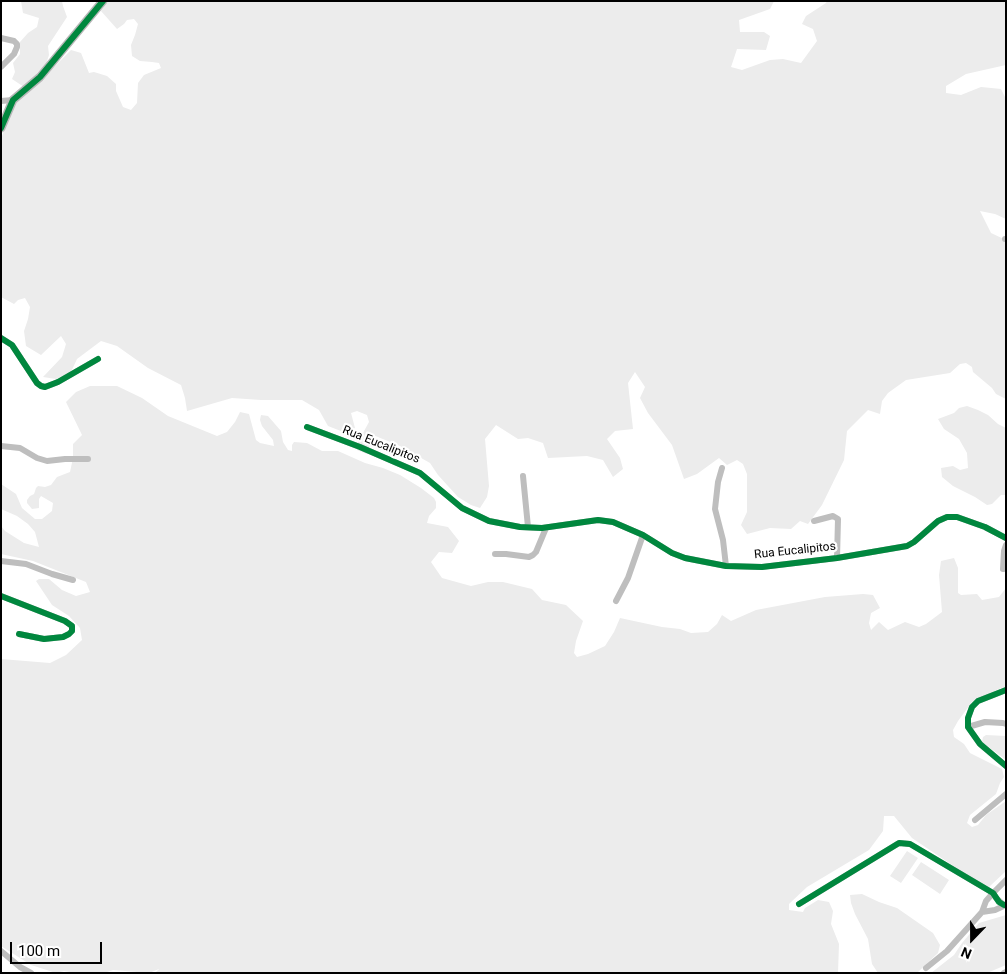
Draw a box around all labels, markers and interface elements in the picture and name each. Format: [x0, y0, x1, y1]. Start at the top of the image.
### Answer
street label: Rua Eucalipitos [340, 423, 422, 467]
street label: Rua Eucalipitos [753, 540, 837, 562]
north arrow [947, 914, 997, 964]
scale bar [12, 932, 105, 964]
text: 100 m [18, 942, 60, 960]
text: N [959, 944, 974, 962]

